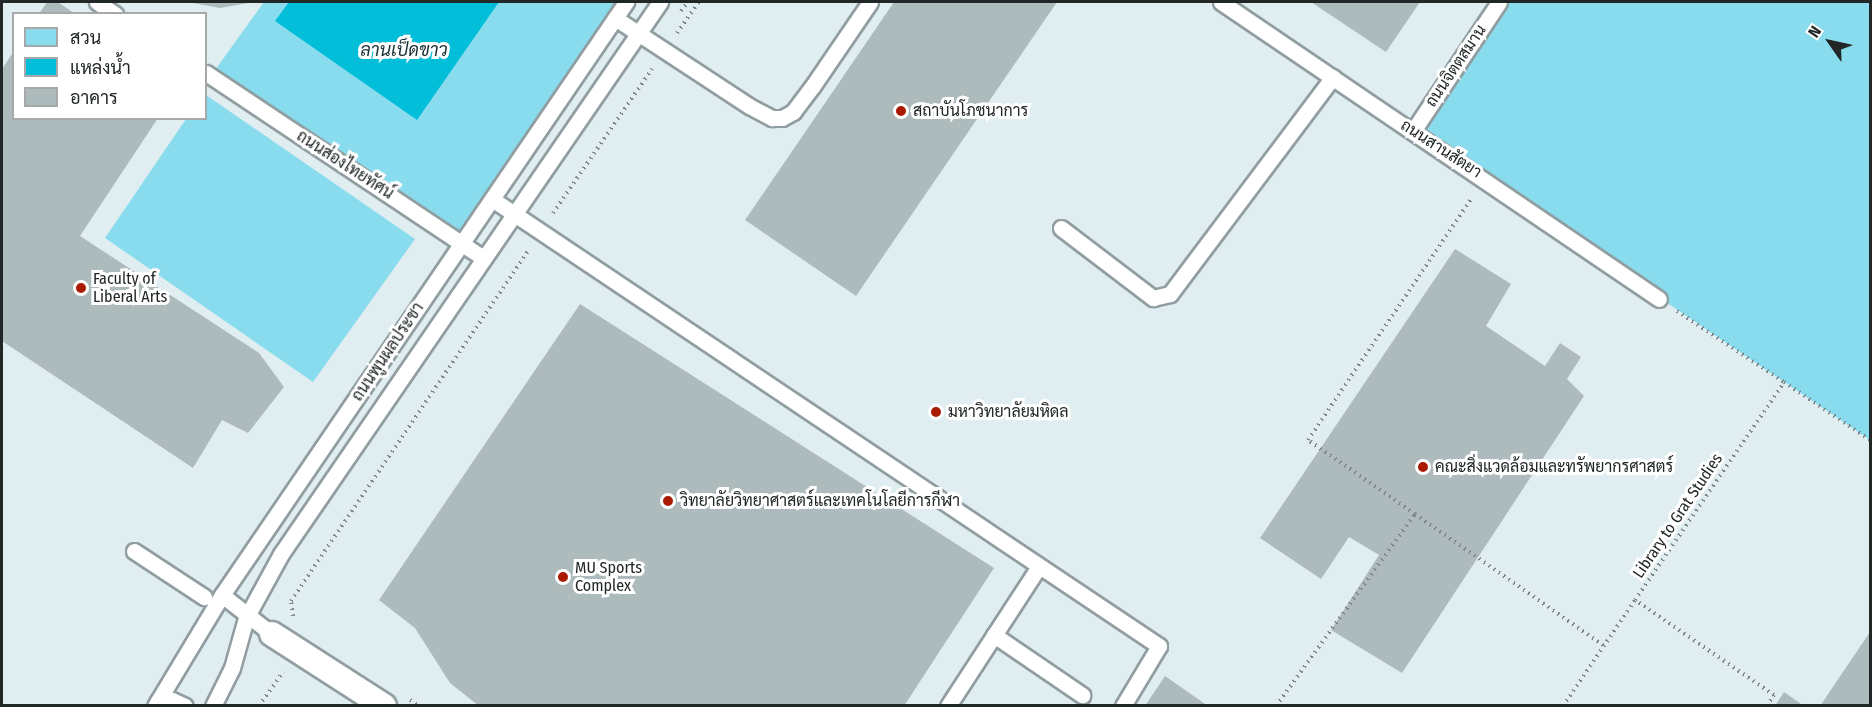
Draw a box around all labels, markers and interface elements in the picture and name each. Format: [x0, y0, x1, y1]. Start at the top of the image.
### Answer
legend [12, 12, 207, 120]
north arrow [1800, 12, 1860, 72]
street label: ถนนจิตตสมาน [1421, 21, 1491, 111]
text: N [1804, 22, 1825, 41]
text: สวน [70, 27, 101, 49]
water label: ลานเป็ดขาว [360, 39, 448, 61]
text: แหล่งน้ำ [70, 57, 131, 79]
text: อาคาร [70, 87, 118, 109]
place label: สถาบันโภชนาการ [913, 101, 1028, 121]
marker: สถาบันโภชนาการ [894, 104, 908, 118]
street label: ถนนสานสัตยา [1397, 116, 1485, 182]
street label: ถนนส่องไทยทัศน์ [293, 126, 397, 204]
place label: Faculty of Liberal Arts [93, 269, 167, 307]
marker: Faculty of Liberal Arts [74, 281, 88, 295]
street label: ถนนพูนผลประชา [348, 299, 428, 405]
place label: มหาวิทยาลัยมหิดล [948, 402, 1069, 422]
marker: มหาวิทยาลัยมหิดล [929, 405, 943, 419]
street label: Library to Grat Studies [1629, 450, 1727, 582]
place label: คณะสิ่งแวดล้อมและทรัพยากรศาสตร์ [1435, 457, 1673, 477]
marker: คณะสิ่งแวดล้อมและทรัพยากรศาสตร์ [1416, 460, 1430, 474]
place label: วิทยาลัยวิทยาศาสตร์และเทคโนโลยีการกีฬา [680, 491, 960, 511]
marker: วิทยาลัยวิทยาศาสตร์และเทคโนโลยีการกีฬา [661, 494, 675, 508]
place label: MU Sports Complex [575, 558, 642, 596]
marker: MU Sports Complex [556, 570, 570, 584]

